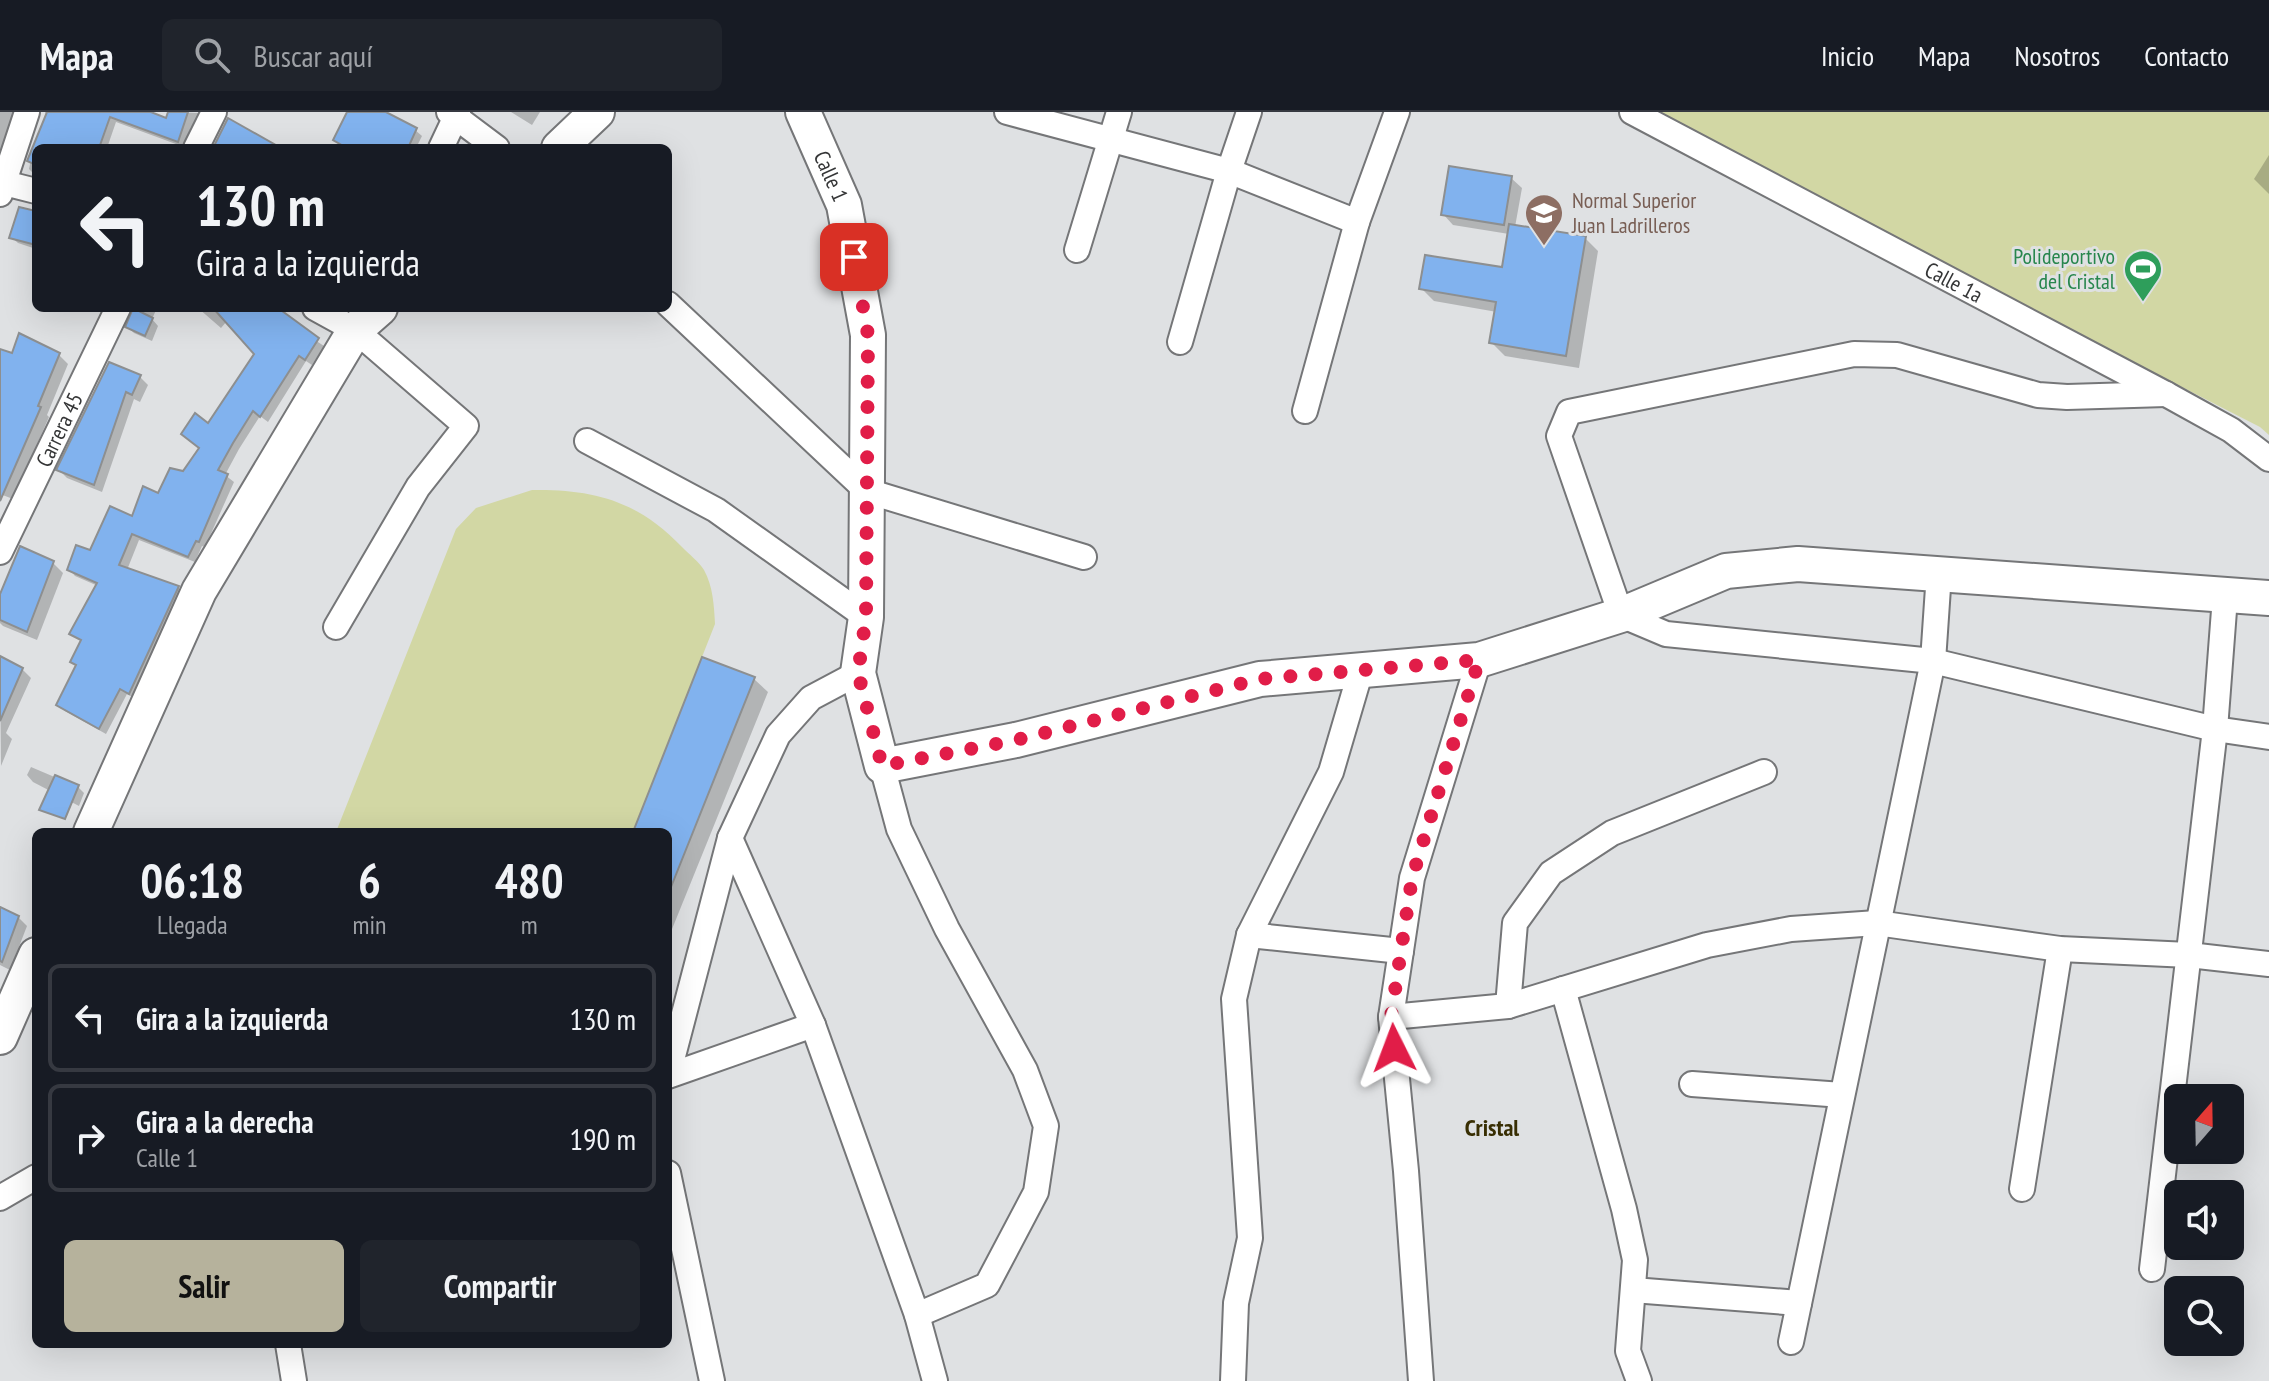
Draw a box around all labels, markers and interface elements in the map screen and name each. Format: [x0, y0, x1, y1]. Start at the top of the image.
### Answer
search box [162, 19, 722, 91]
text: Mapa [40, 31, 114, 80]
icon: search [190, 33, 234, 77]
text: Buscar aquí [254, 36, 373, 75]
text: Inicio [1821, 37, 1874, 74]
text: Mapa [1918, 37, 1970, 74]
text: Nosotros [2014, 37, 2100, 74]
text: Contacto [2144, 37, 2229, 74]
street label: Calle 1 [808, 146, 855, 206]
text: 130 m [196, 169, 325, 241]
icon: left [64, 176, 168, 280]
place label: Normal Superior Juan Ladrilleros [1571, 186, 1696, 239]
school or university icon: Normal Superior Juan Ladrilleros [1523, 192, 1565, 247]
pin [820, 223, 888, 291]
icon: arrive [832, 235, 876, 279]
text: Gira a la izquierda [196, 239, 420, 286]
place label: Polideportivo del Cristal [2013, 242, 2116, 295]
sports icon: Polideportivo del Cristal [2122, 248, 2164, 303]
street label: Calle 1a [1920, 255, 1988, 309]
street label: Carrera 45 [29, 388, 89, 471]
text: 06:18 [140, 849, 244, 911]
text: 6 [358, 849, 381, 911]
text: 480 [495, 849, 564, 911]
text: Llegada [157, 908, 228, 941]
text: min [352, 908, 386, 941]
text: m [521, 908, 538, 941]
icon: left [68, 996, 112, 1040]
text: Gira a la izquierda [136, 999, 328, 1038]
text: 130 m [570, 999, 636, 1038]
position arrow [1352, 1006, 1436, 1090]
north arrow [2164, 1084, 2244, 1164]
map controls [2164, 1084, 2244, 1356]
text: Gira a la derecha [136, 1102, 314, 1141]
district label: Cristal [1465, 1112, 1519, 1143]
icon: right [68, 1116, 112, 1160]
text: 190 m [570, 1119, 636, 1158]
text: Calle 1 [136, 1141, 198, 1174]
button: sound [2164, 1180, 2244, 1260]
button: Salir [64, 1240, 344, 1332]
button: Compartir [360, 1240, 640, 1332]
button: search [2164, 1276, 2244, 1356]

